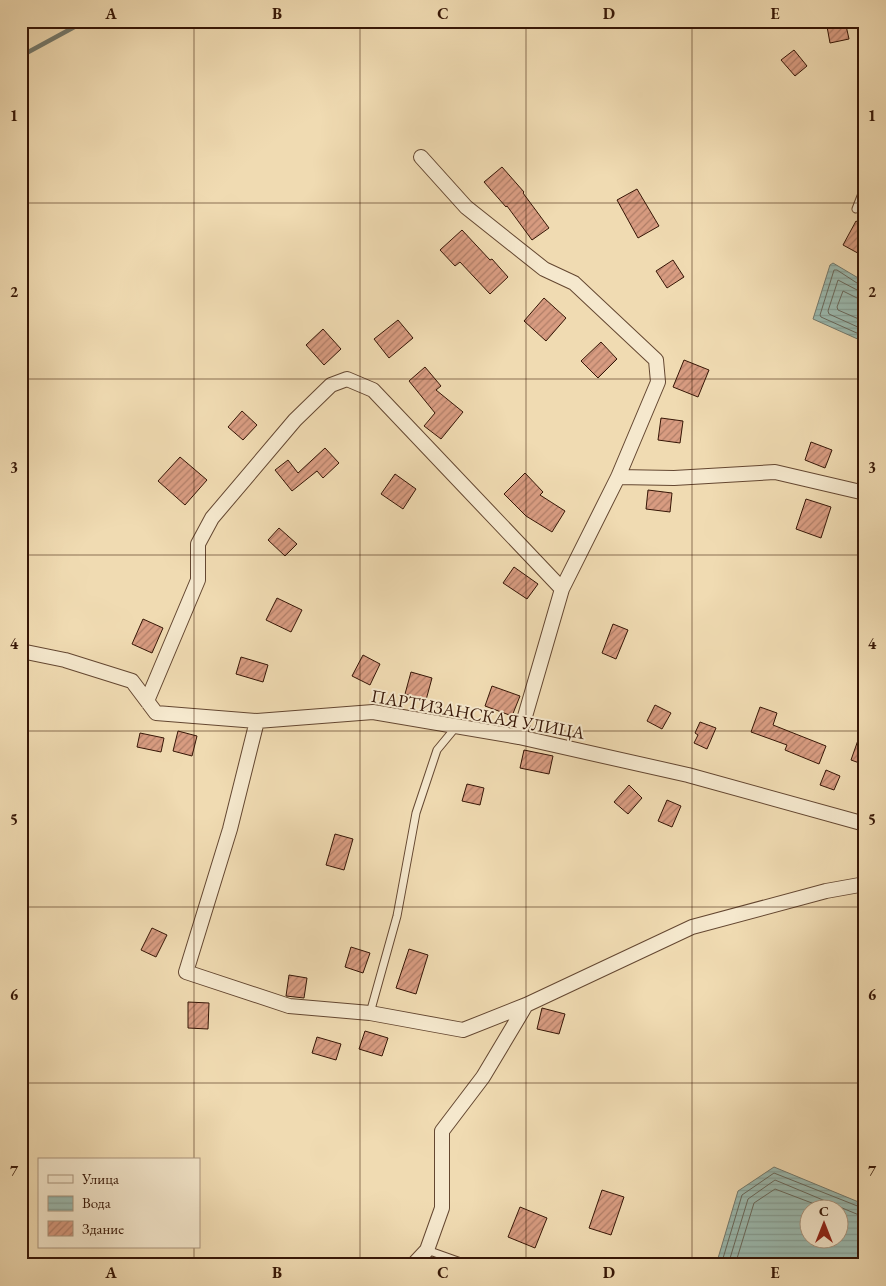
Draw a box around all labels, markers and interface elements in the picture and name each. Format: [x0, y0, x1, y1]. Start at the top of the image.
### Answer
text: A [104, 3, 117, 24]
text: B [272, 3, 282, 24]
text: C [437, 3, 449, 24]
text: D [603, 3, 615, 24]
text: E [770, 3, 780, 24]
text: 1 [10, 105, 18, 126]
text: 1 [868, 105, 876, 126]
text: 2 [10, 281, 19, 302]
text: 2 [868, 281, 877, 302]
text: 3 [10, 457, 18, 478]
text: 3 [868, 457, 876, 478]
text: 4 [10, 633, 19, 654]
text: 4 [868, 633, 877, 654]
street label: ПАРТИЗАНСКАЯ УЛИЦА [369, 684, 587, 744]
text: 5 [10, 809, 18, 830]
text: 5 [868, 809, 876, 830]
text: 6 [10, 984, 19, 1005]
text: 6 [868, 984, 877, 1005]
legend [38, 1158, 200, 1248]
text: 7 [10, 1160, 19, 1181]
text: 7 [868, 1160, 877, 1181]
text: Улица [81, 1169, 119, 1188]
text: Вода [82, 1193, 111, 1212]
north arrow [798, 1198, 848, 1248]
text: С [819, 1202, 829, 1220]
text: Здание [82, 1219, 124, 1238]
text: A [104, 1262, 117, 1283]
text: B [272, 1262, 282, 1283]
text: C [437, 1262, 449, 1283]
text: D [603, 1262, 615, 1283]
text: E [770, 1262, 780, 1283]

